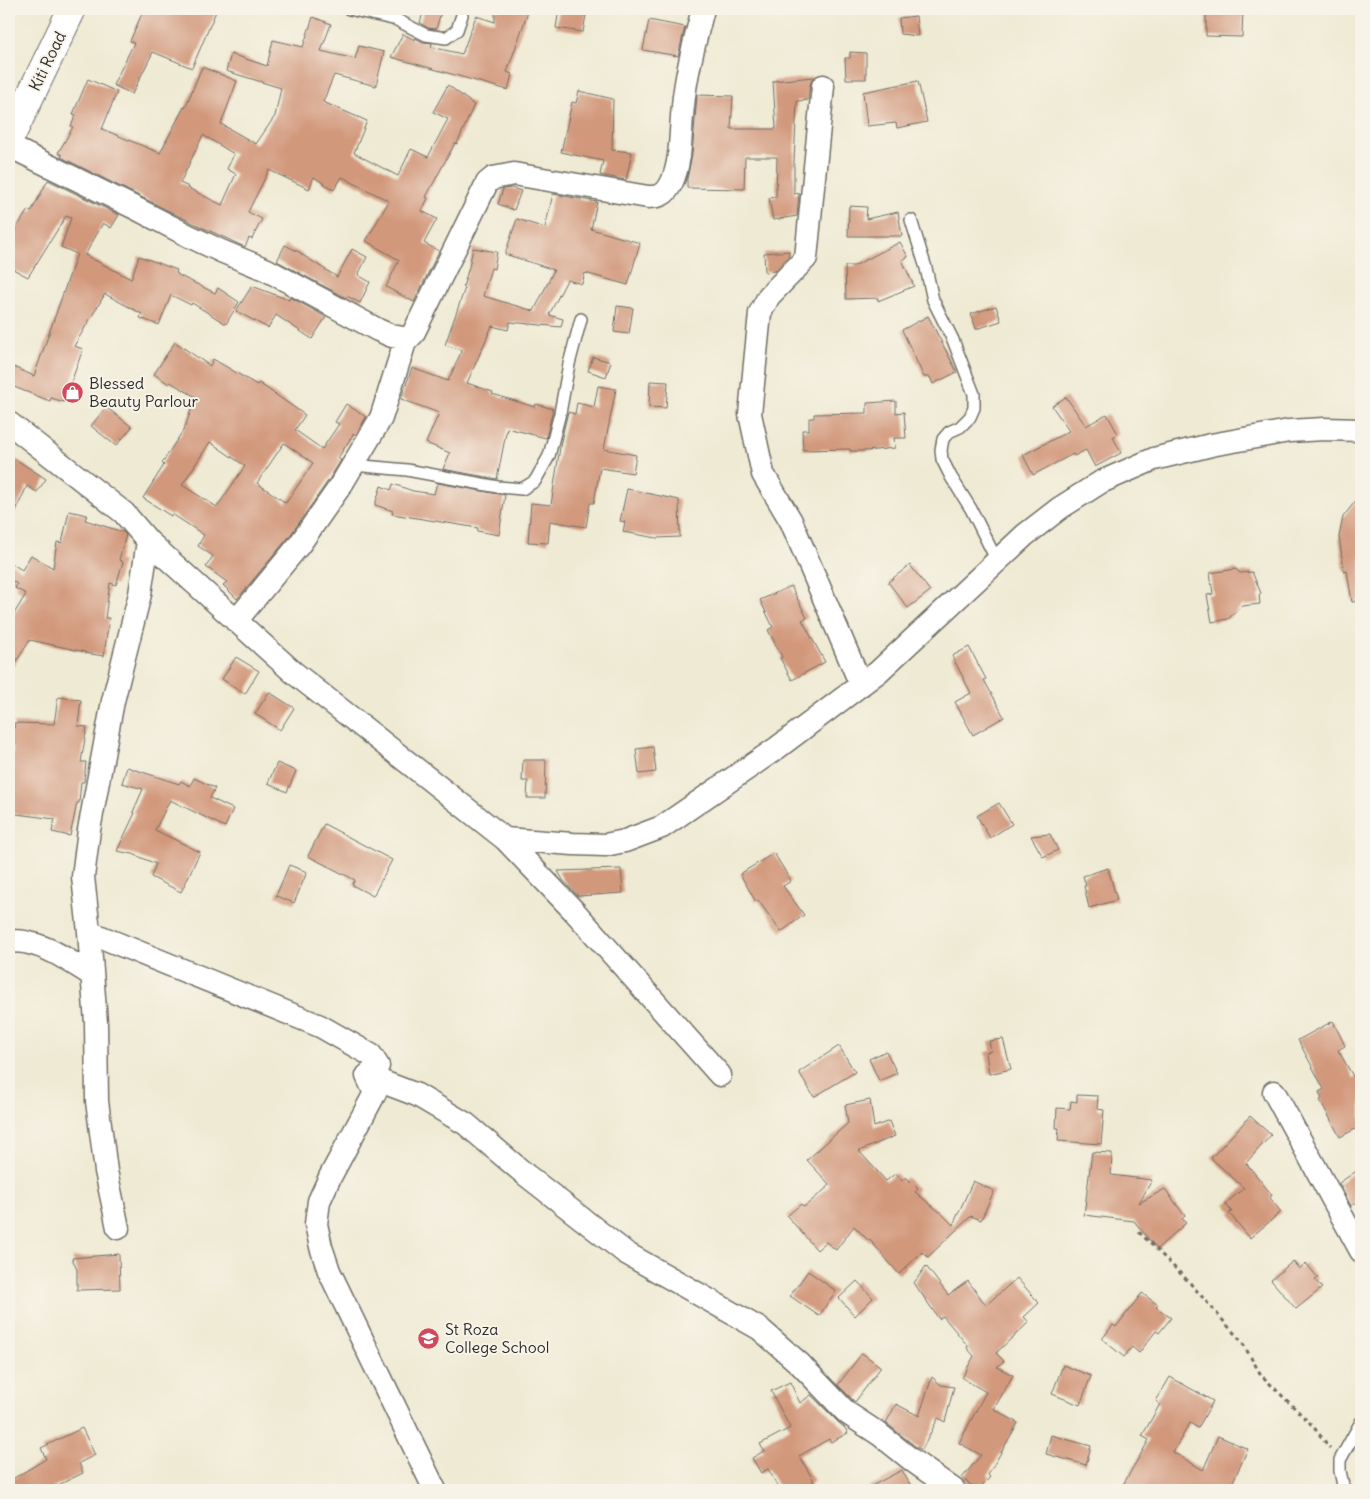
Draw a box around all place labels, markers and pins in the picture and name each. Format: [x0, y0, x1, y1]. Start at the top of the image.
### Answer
place label: Blessed Beauty Parlour [89, 373, 199, 411]
shop icon: Blessed Beauty Parlour [61, 380, 85, 404]
place label: St Roza College School [445, 1319, 549, 1357]
school or university icon: St Roza College School [417, 1326, 441, 1350]

